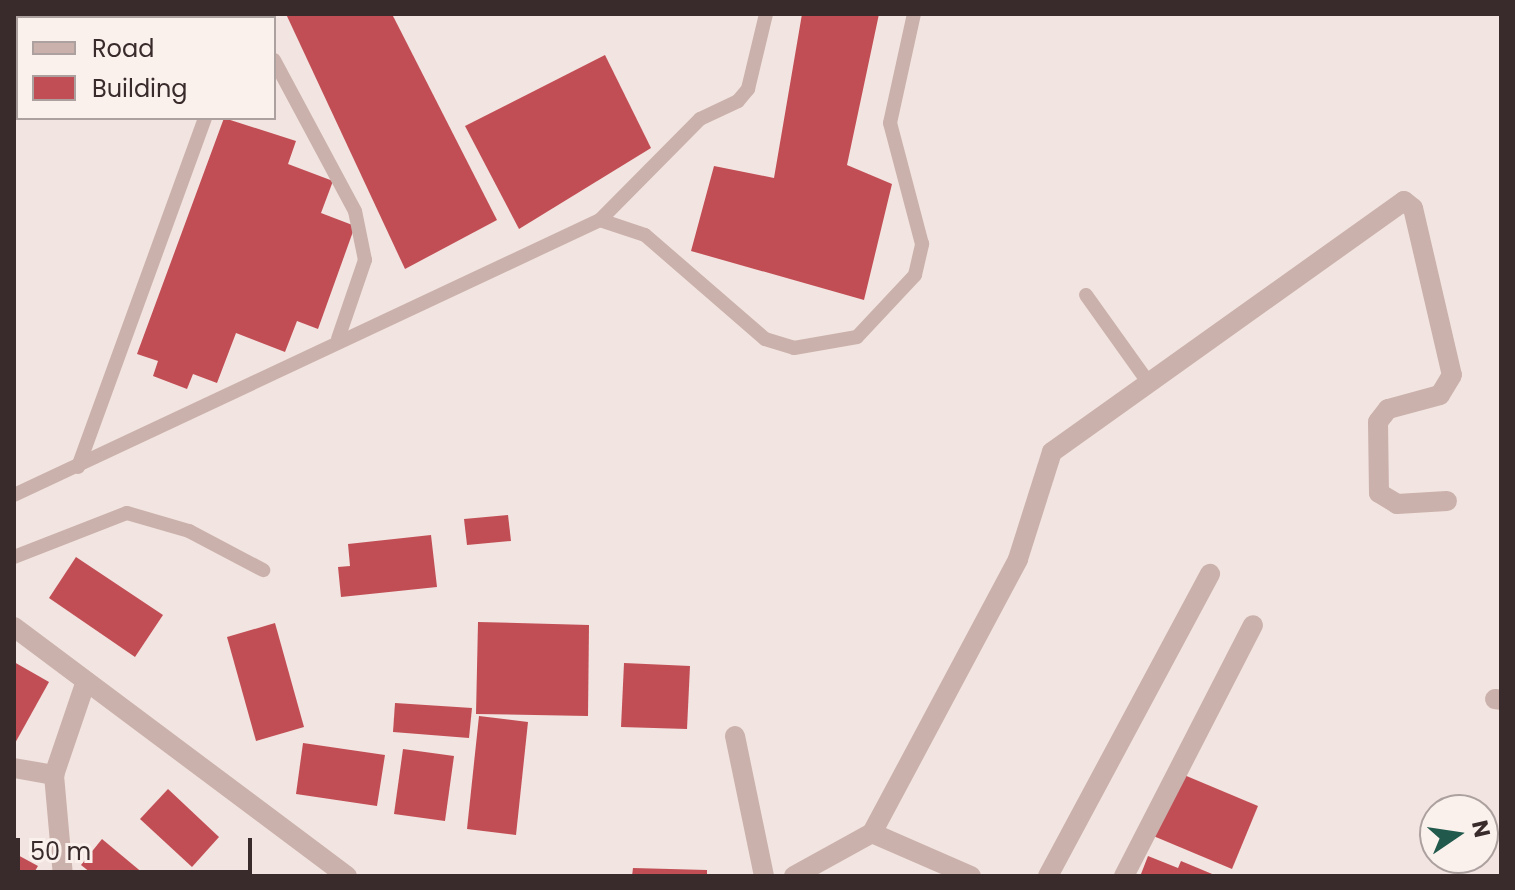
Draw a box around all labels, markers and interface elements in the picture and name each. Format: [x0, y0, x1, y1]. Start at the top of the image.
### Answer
legend [16, 16, 276, 120]
text: Road [92, 32, 154, 65]
text: Building [92, 72, 188, 105]
north arrow [1419, 794, 1499, 874]
text: N [1464, 817, 1498, 840]
scale bar [20, 822, 256, 872]
text: 50 m [30, 835, 91, 868]

